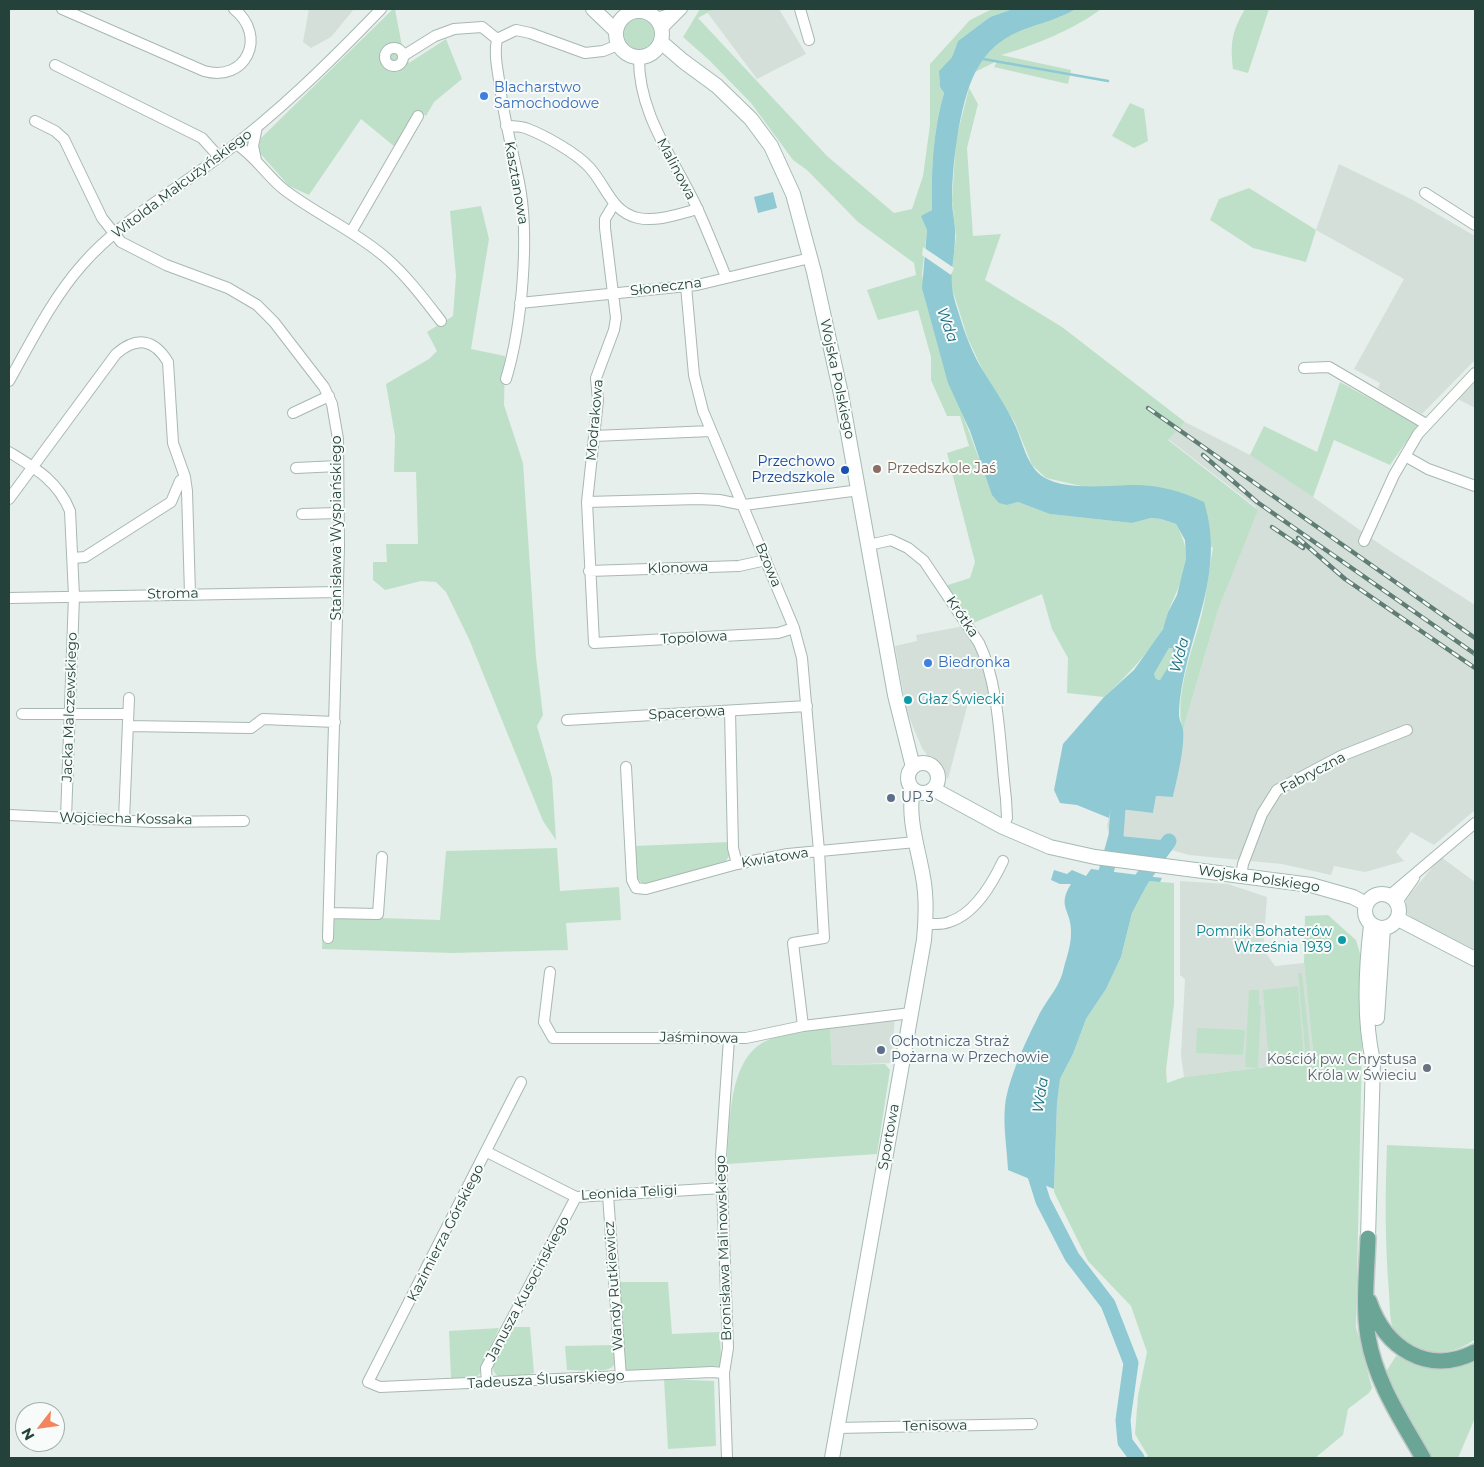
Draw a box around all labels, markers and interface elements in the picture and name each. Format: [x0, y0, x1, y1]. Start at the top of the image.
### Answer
place label: Blacharstwo Samochodowe [494, 80, 599, 112]
marker: Blacharstwo Samochodowe [478, 90, 490, 102]
street label: Witolda Małcużyńskiego [109, 126, 255, 242]
street label: Malinowa [653, 135, 699, 203]
street label: Kasztanowa [500, 140, 532, 226]
street label: Słoneczna [629, 274, 703, 300]
water label: Wda [932, 305, 962, 345]
street label: Wojska Polskiego [816, 317, 858, 441]
street label: Modrakowa [583, 378, 607, 462]
street label: Stanisława Wyspiańskiego [329, 436, 345, 620]
place label: Przechowo Przedszkole [752, 454, 835, 487]
place label: Przedszkole Jaś [887, 461, 996, 477]
marker: Przedszkole Jaś [871, 463, 883, 475]
marker: Przechowo Przedszkole [839, 464, 851, 476]
street label: Bzowa [751, 540, 785, 590]
street label: Klonowa [647, 559, 709, 577]
street label: Stroma [147, 585, 199, 603]
street label: Krótka [942, 593, 982, 641]
street label: Topolowa [660, 628, 728, 648]
street label: Jacka Malczewskiego [59, 632, 81, 782]
water label: Wda [1167, 635, 1193, 675]
place label: Biedronka [938, 655, 1010, 671]
marker: Biedronka [922, 657, 934, 669]
place label: Głaz Świecki [918, 692, 1005, 708]
marker: Głaz Świecki [902, 694, 914, 706]
street label: Spacerowa [648, 703, 726, 723]
street label: Fabryczna [1277, 749, 1349, 797]
place label: UP 3 [901, 790, 934, 806]
marker: UP 3 [885, 792, 897, 804]
street label: Wojciecha Kossaka [59, 809, 193, 829]
street label: Kwiatowa [740, 844, 810, 872]
street label: Wojska Polskiego [1197, 862, 1321, 896]
place label: Pomnik Bohaterów Września 1939 [1196, 924, 1332, 956]
marker: Pomnik Bohaterów Września 1939 [1336, 934, 1348, 946]
street label: Jaśminowa [659, 1029, 739, 1047]
place label: Ochotnicza Straż Pożarna w Przechowie [891, 1034, 1049, 1066]
marker: Ochotnicza Straż Pożarna w Przechowie [875, 1044, 887, 1056]
place label: Kościół pw. Chrystusa Króla w Świeciu [1267, 1052, 1417, 1084]
marker: Kościół pw. Chrystusa Króla w Świeciu [1421, 1062, 1433, 1074]
water label: Wda [1029, 1076, 1053, 1114]
street label: Sportowa [875, 1103, 903, 1171]
street label: Bronisława Malinowskiego [712, 1155, 736, 1341]
street label: Kazimierza Górskiego [404, 1162, 488, 1304]
street label: Leonida Teligi [580, 1182, 678, 1204]
street label: Janusza Kusocińskiego [483, 1214, 573, 1364]
street label: Wandy Rutkiewicz [601, 1221, 627, 1351]
street label: Tadeusza Ślusarskiego [467, 1367, 625, 1393]
north arrow [15, 1402, 65, 1452]
street label: Tenisowa [903, 1417, 967, 1435]
text: N [17, 1425, 38, 1443]

